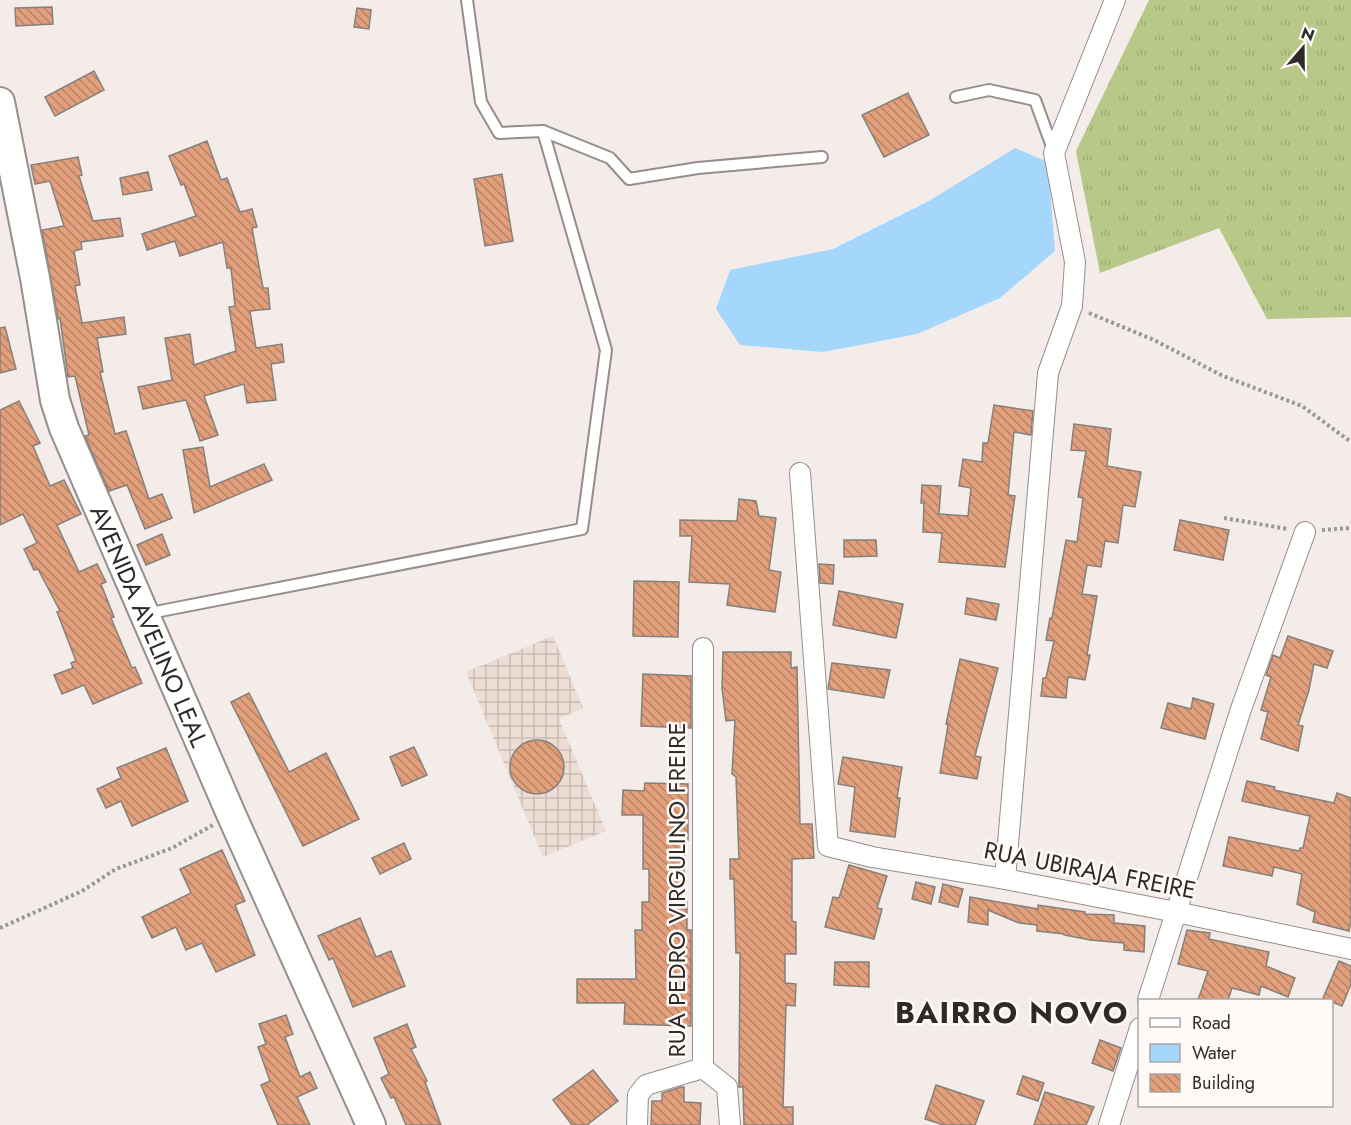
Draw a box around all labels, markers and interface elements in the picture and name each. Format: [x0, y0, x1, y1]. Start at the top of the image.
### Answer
north arrow [1273, 18, 1333, 78]
text: N [1298, 21, 1318, 47]
street label: AVENIDA AVELINO LEAL [82, 499, 217, 752]
street label: RUA PEDRO VIRGULINO FREIRE [659, 722, 694, 1058]
street label: RUA UBIRAJA FREIRE [981, 832, 1199, 908]
district label: BAIRRO NOVO [895, 991, 1129, 1034]
legend [1138, 999, 1333, 1107]
text: Road [1192, 1010, 1231, 1036]
text: Water [1192, 1040, 1237, 1066]
text: Building [1192, 1070, 1255, 1096]

